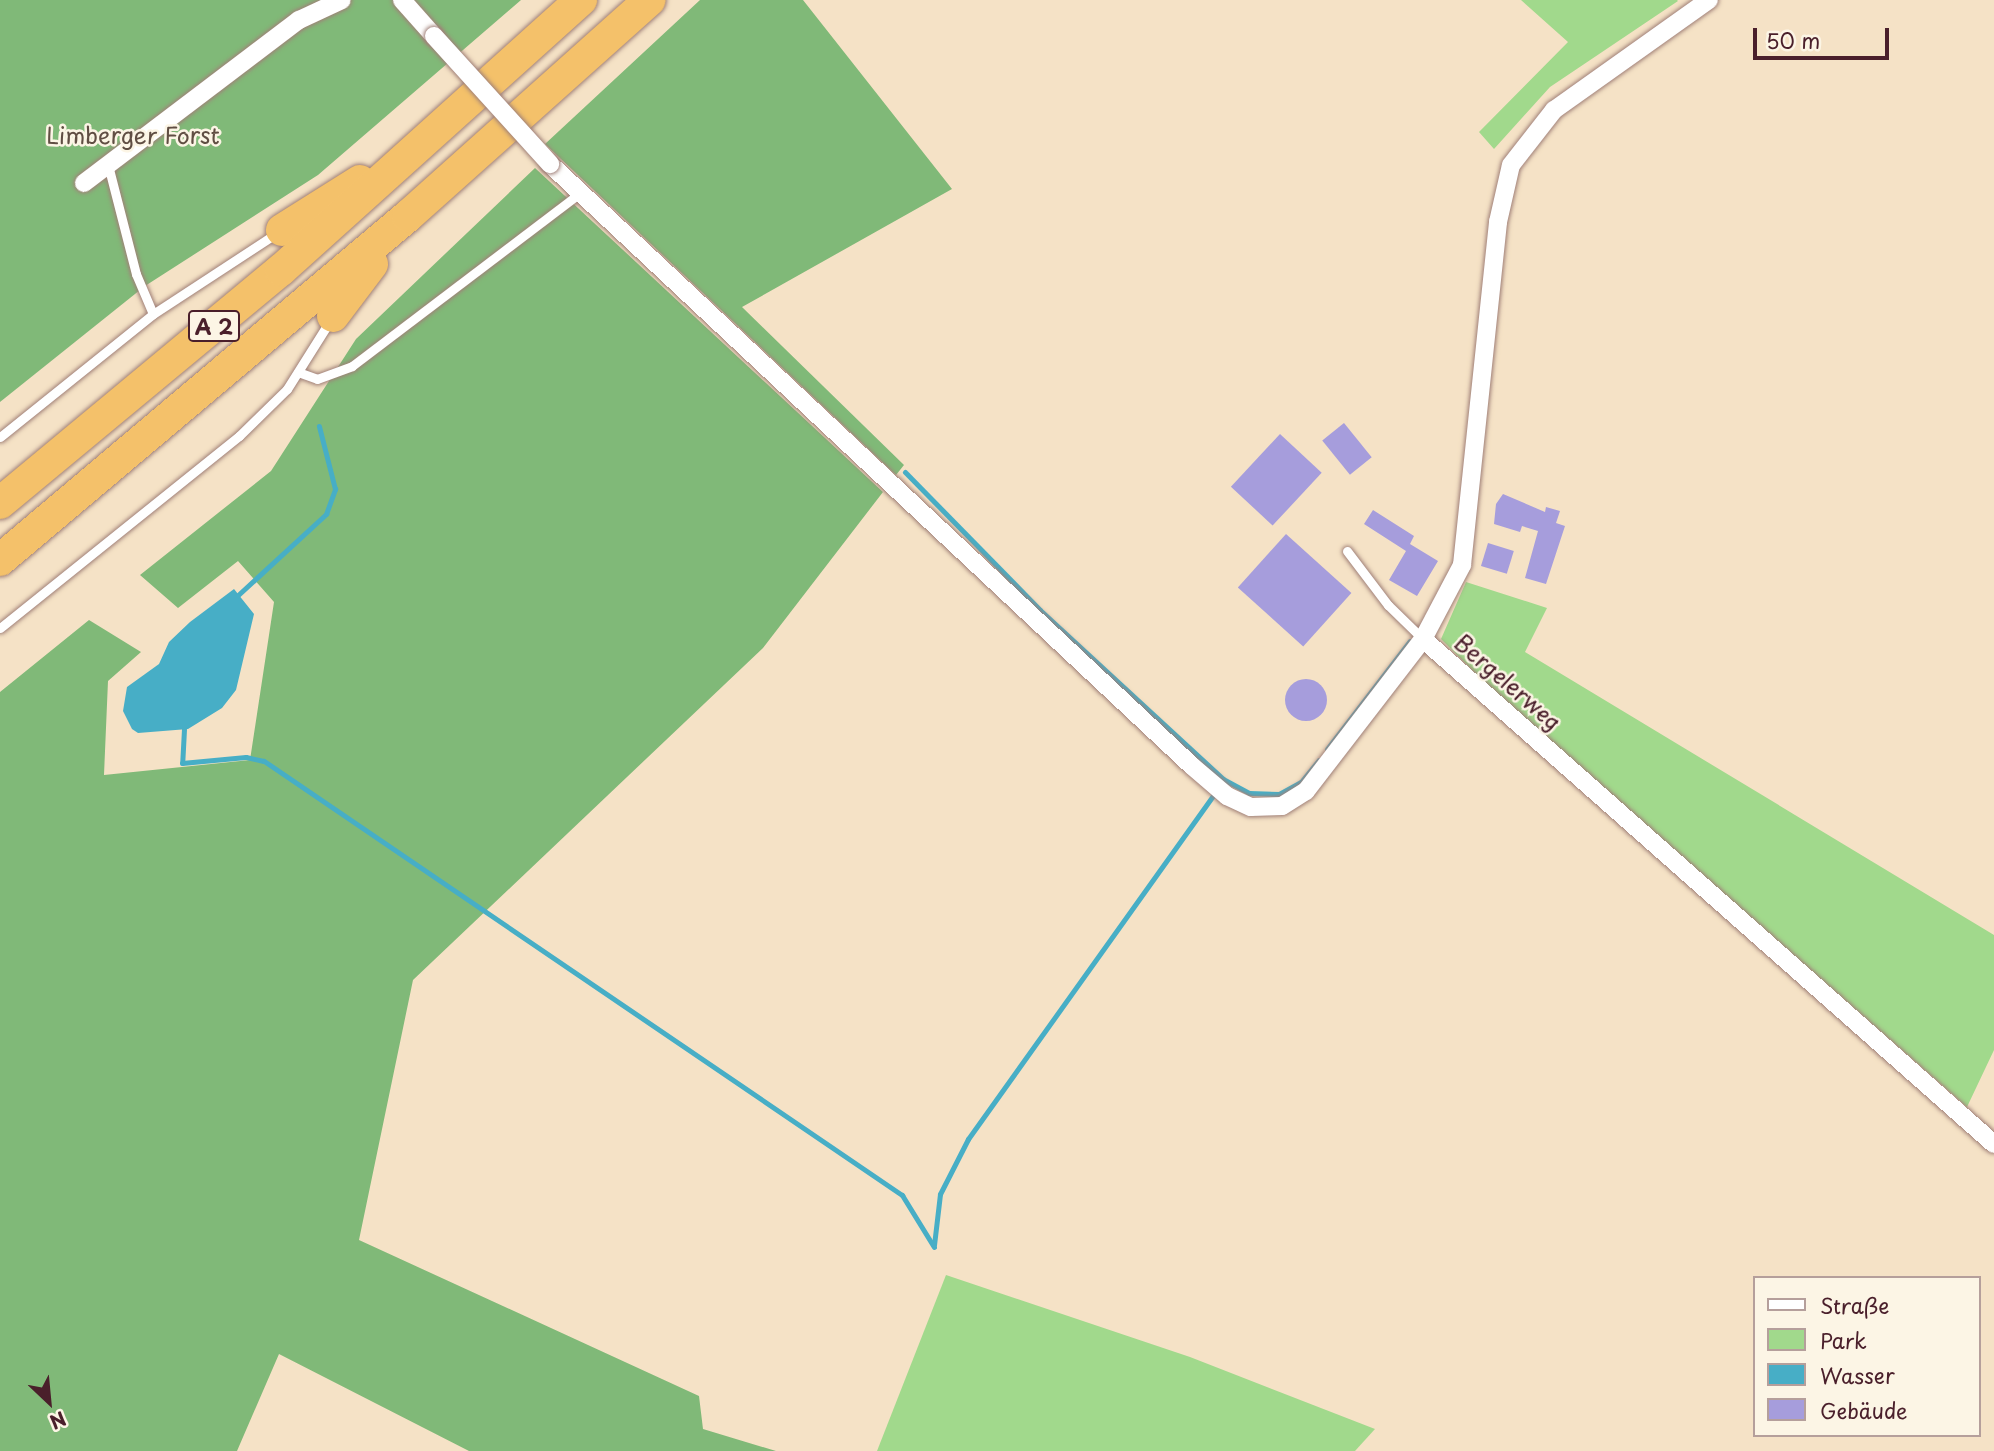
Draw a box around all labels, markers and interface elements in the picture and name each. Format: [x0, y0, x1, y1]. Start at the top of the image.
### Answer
scale bar [1756, 14, 1892, 58]
text: 50 m [1766, 24, 1820, 56]
park label: Limberger Forst [46, 121, 220, 149]
road number: A 2 [188, 308, 240, 344]
street label: Bergelerweg [1449, 628, 1567, 736]
legend [1752, 1276, 1980, 1437]
text: Straße [1820, 1289, 1889, 1321]
text: Park [1820, 1324, 1867, 1356]
text: Wasser [1820, 1359, 1895, 1391]
north arrow [14, 1367, 84, 1437]
text: Gebäude [1820, 1394, 1907, 1426]
text: N [45, 1405, 71, 1437]

